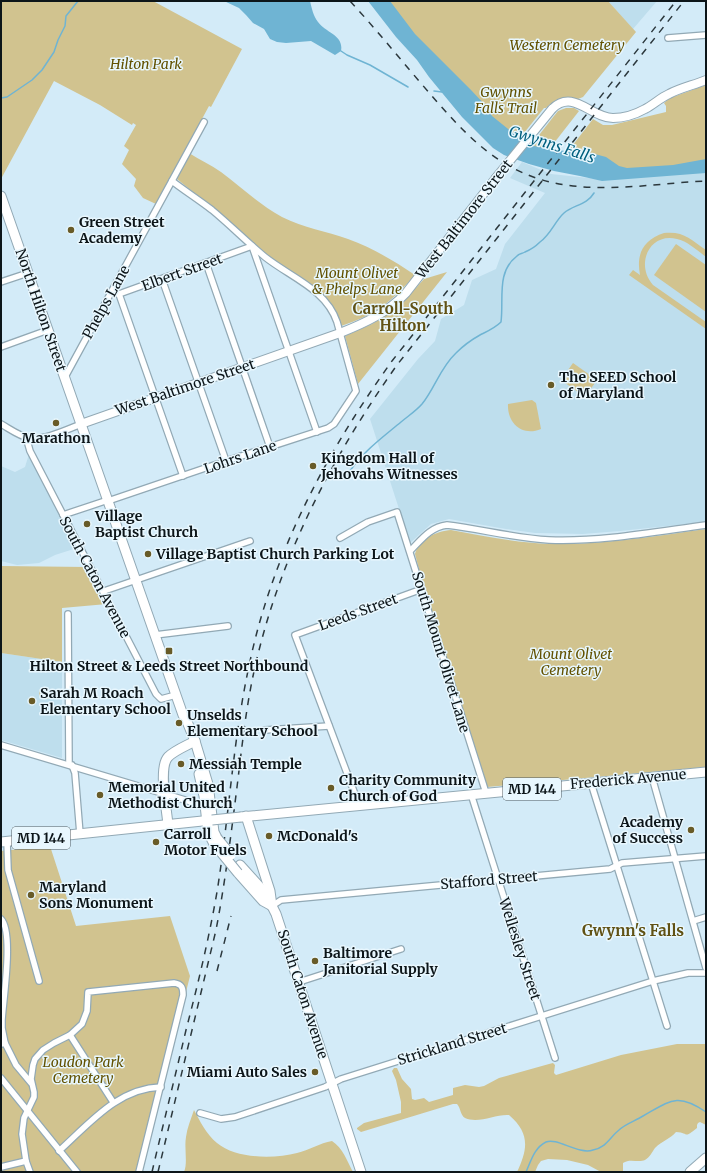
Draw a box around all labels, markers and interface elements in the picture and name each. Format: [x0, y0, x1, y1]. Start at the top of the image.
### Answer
park label: Western Cemetery [509, 36, 625, 54]
park label: Hilton Park [109, 55, 182, 73]
park label: Gwynns Falls Trail [474, 83, 537, 117]
water label: Gwynns Falls [506, 121, 598, 167]
street label: West Baltimore Street [411, 155, 517, 283]
place label: Green Street Academy [78, 213, 165, 247]
marker: Green Street Academy [66, 225, 76, 235]
street label: North Hilton Street [12, 246, 71, 374]
street label: Elbert Street [139, 249, 225, 295]
street label: Phelps Lane [78, 262, 134, 342]
park label: Mount Olivet & Phelps Lane [312, 264, 402, 298]
district label: Carroll-South Hilton [353, 299, 453, 335]
street label: West Baltimore Street [112, 354, 258, 420]
place label: The SEED School of Maryland [559, 368, 677, 402]
marker: The SEED School of Maryland [546, 380, 556, 390]
marker: Marathon [51, 418, 61, 428]
place label: Marathon [22, 429, 91, 447]
street label: Lohrs Lane [201, 436, 279, 478]
place label: Kingdom Hall of Jehovahs Witnesses [320, 449, 458, 483]
marker: Kingdom Hall of Jehovahs Witnesses [308, 461, 318, 471]
place label: Village Baptist Church [94, 507, 199, 541]
street label: South Caton Avenue [55, 513, 135, 641]
marker: Village Baptist Church [82, 519, 92, 529]
place label: Village Baptist Church Parking Lot [155, 545, 395, 563]
marker: Village Baptist Church Parking Lot [143, 549, 153, 559]
street label: South Mount Olivet Lane [408, 569, 474, 735]
street label: Leeds Street [316, 589, 400, 635]
park label: Mount Olivet Cemetery [529, 645, 612, 679]
marker: Hilton Street & Leeds Street Northbound [164, 646, 174, 656]
place label: Hilton Street & Leeds Street Northbound [30, 657, 309, 675]
place label: Sarah M Roach Elementary School [40, 684, 171, 718]
marker: Sarah M Roach Elementary School [27, 696, 37, 706]
place label: Unselds Elementary School [187, 706, 318, 740]
marker: Unselds Elementary School [174, 718, 184, 728]
place label: Messiah Temple [189, 755, 302, 773]
marker: Messiah Temple [176, 759, 186, 769]
street label: Frederick Avenue [569, 765, 687, 793]
place label: Charity Community Church of God [339, 771, 477, 805]
place label: Memorial United Methodist Church [108, 778, 233, 812]
road number: MD 144 [503, 778, 561, 800]
marker: Charity Community Church of God [326, 783, 336, 793]
marker: Memorial United Methodist Church [95, 790, 105, 800]
place label: Academy of Success [612, 813, 684, 847]
place label: Carroll Motor Fuels [164, 825, 247, 859]
marker: Academy of Success [686, 825, 696, 835]
road number: MD 144 [12, 827, 70, 849]
place label: McDonald's [277, 827, 358, 845]
marker: McDonald's [264, 831, 274, 841]
marker: Carroll Motor Fuels [151, 837, 161, 847]
street label: Stafford Street [440, 867, 539, 893]
place label: Maryland Sons Monument [39, 878, 154, 912]
marker: Maryland Sons Monument [26, 890, 36, 900]
street label: Wellesley Street [495, 895, 545, 1003]
district label: Gwynn's Falls [582, 921, 684, 940]
street label: South Caton Avenue [274, 927, 332, 1061]
place label: Baltimore Janitorial Supply [322, 944, 439, 978]
marker: Baltimore Janitorial Supply [310, 956, 320, 966]
street label: Strickland Street [395, 1019, 509, 1069]
park label: Loudon Park Cemetery [42, 1053, 124, 1087]
place label: Miami Auto Sales [187, 1063, 307, 1081]
marker: Miami Auto Sales [310, 1067, 320, 1077]

